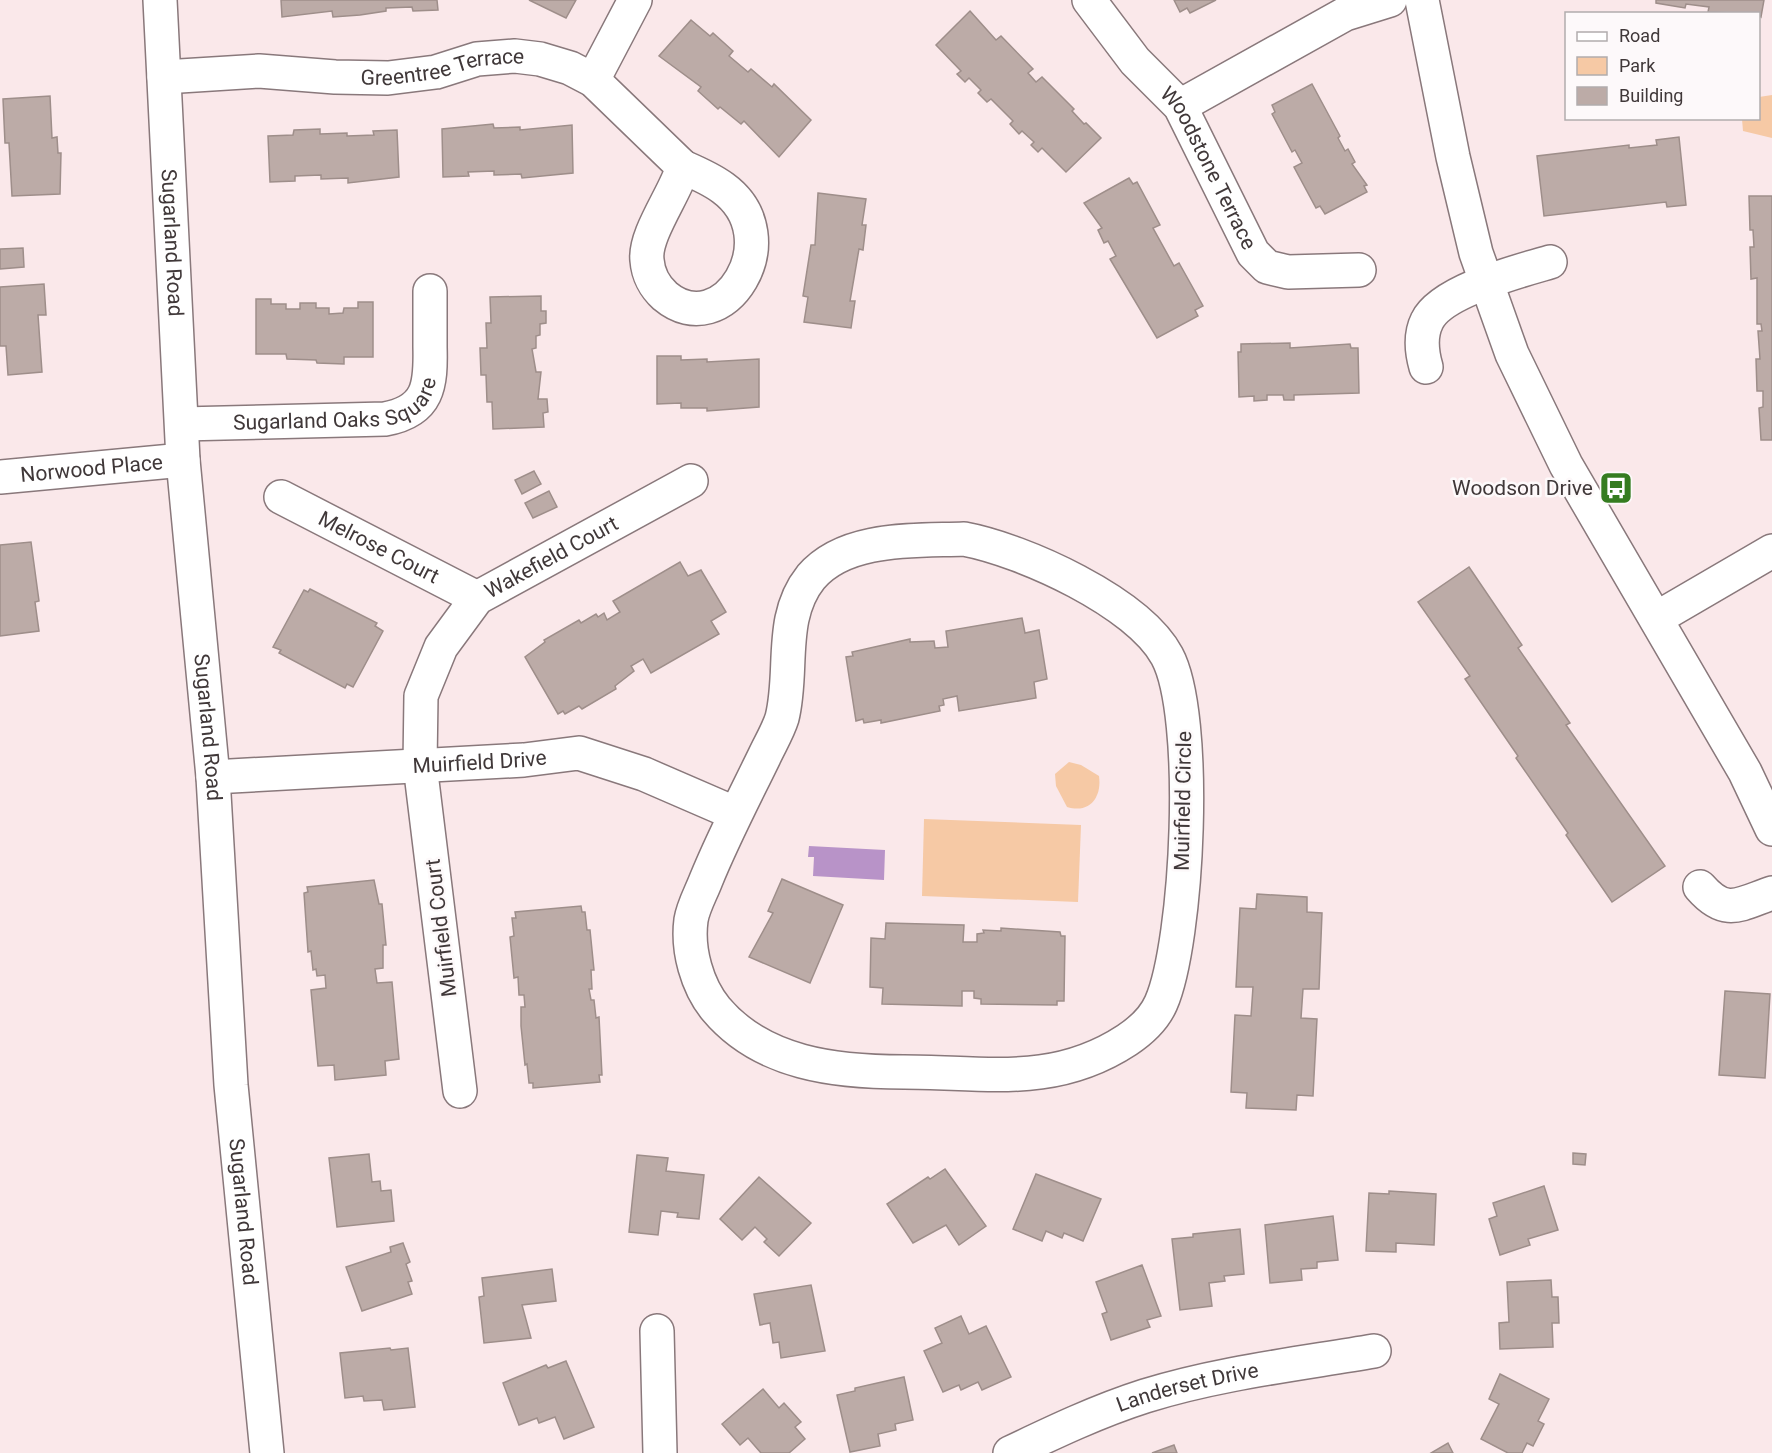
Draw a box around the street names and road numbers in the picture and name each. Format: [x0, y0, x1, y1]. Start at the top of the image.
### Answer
street label: Greentree Terrace [360, 44, 525, 90]
street label: Woodstone Terrace [1155, 81, 1261, 253]
street label: Sugarland Road [156, 168, 188, 317]
street label: Sugarland Oaks Square [233, 375, 441, 435]
street label: Norwood Place [19, 450, 164, 487]
street label: Melrose Court [314, 506, 443, 588]
street label: Wakefield Court [481, 511, 622, 603]
street label: Sugarland Road [189, 653, 226, 802]
street label: Muirfield Circle [1170, 731, 1196, 871]
street label: Muirfield Drive [412, 745, 548, 778]
street label: Muirfield Court [421, 858, 461, 998]
street label: Sugarland Road [224, 1137, 263, 1287]
street label: Landerset Drive [1113, 1358, 1260, 1417]

